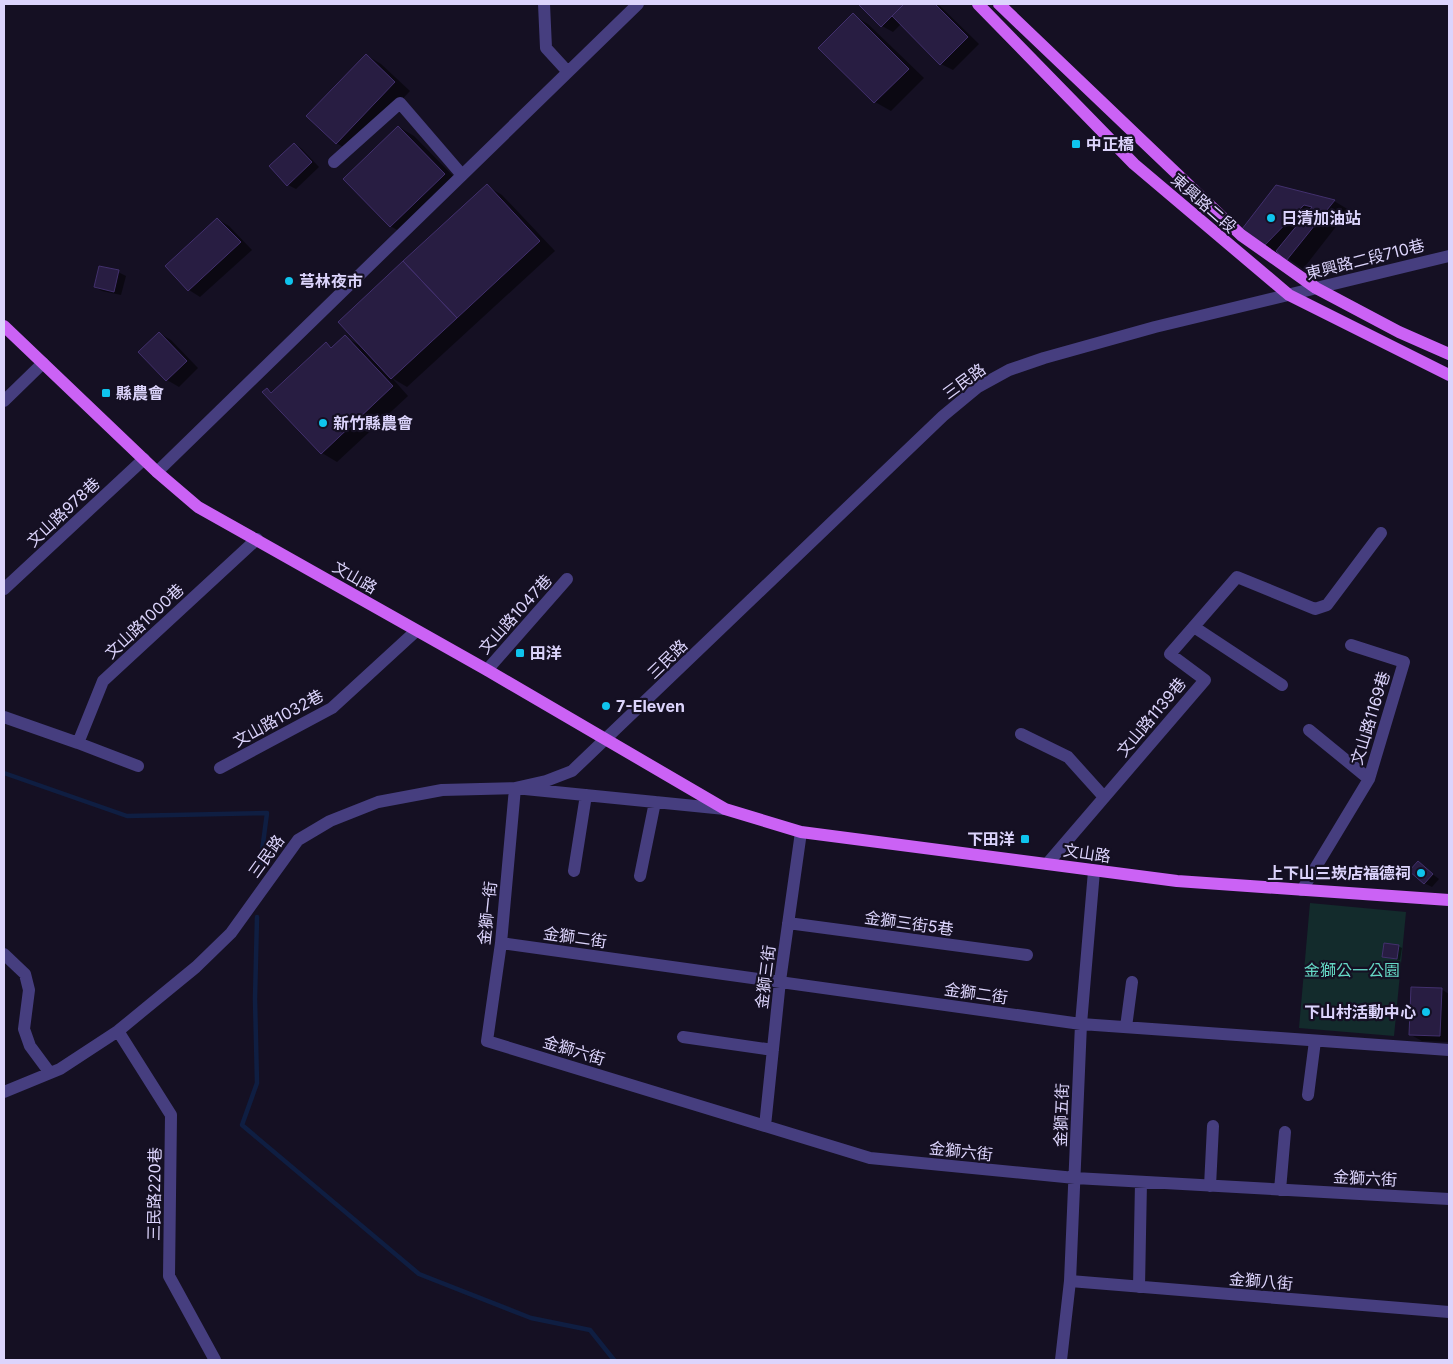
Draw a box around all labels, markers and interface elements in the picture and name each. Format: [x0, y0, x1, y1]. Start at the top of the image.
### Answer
place label: 中正橋 [1086, 134, 1134, 154]
marker: 中正橋 [1070, 138, 1082, 150]
street label: 東興路二段 [1167, 169, 1241, 237]
place label: 日清加油站 [1281, 208, 1361, 228]
marker: 日清加油站 [1265, 212, 1277, 224]
street label: 東興路二段710巷 [1304, 235, 1426, 283]
place label: 芎林夜市 [299, 271, 363, 291]
marker: 芎林夜市 [283, 275, 295, 287]
street label: 三民路 [939, 359, 989, 403]
place label: 縣農會 [116, 383, 164, 403]
marker: 縣農會 [100, 387, 112, 399]
place label: 新竹縣農會 [333, 413, 413, 433]
marker: 新竹縣農會 [317, 417, 329, 429]
street label: 文山路978巷 [22, 473, 104, 551]
street label: 文山路 [329, 556, 381, 598]
street label: 文山路1047巷 [474, 570, 556, 658]
street label: 文山路1000巷 [100, 579, 188, 663]
street label: 三民路 [643, 635, 691, 683]
place label: 田洋 [530, 643, 562, 663]
marker: 田洋 [514, 647, 526, 659]
street label: 文山路1169巷 [1346, 669, 1394, 767]
street label: 文山路1139巷 [1112, 673, 1190, 761]
street label: 文山路1032巷 [229, 685, 327, 751]
place label: 7-Eleven [616, 696, 685, 716]
marker: 7-Eleven [600, 700, 612, 712]
place label: 下田洋 [967, 829, 1015, 849]
street label: 三民路 [244, 831, 288, 881]
marker: 下田洋 [1019, 833, 1031, 845]
street label: 文山路 [1062, 840, 1112, 866]
place label: 上下山三崁店福德祠 [1267, 863, 1411, 883]
marker: 上下山三崁店福德祠 [1415, 867, 1427, 879]
street label: 金獅一街 [474, 880, 500, 946]
street label: 金獅三街5巷 [863, 907, 955, 939]
street label: 金獅二街 [542, 923, 608, 951]
street label: 金獅三街 [751, 944, 779, 1010]
park label: 金獅公一公園 [1304, 960, 1400, 980]
street label: 金獅二街 [943, 979, 1009, 1007]
place label: 下山村活動中心 [1304, 1002, 1416, 1022]
marker: 下山村活動中心 [1420, 1006, 1432, 1018]
street label: 金獅六街 [540, 1031, 608, 1069]
street label: 金獅五街 [1050, 1083, 1072, 1147]
street label: 金獅六街 [928, 1138, 994, 1164]
street label: 三民路220巷 [143, 1147, 165, 1241]
street label: 金獅六街 [1333, 1166, 1397, 1190]
street label: 金獅八街 [1228, 1268, 1294, 1294]

